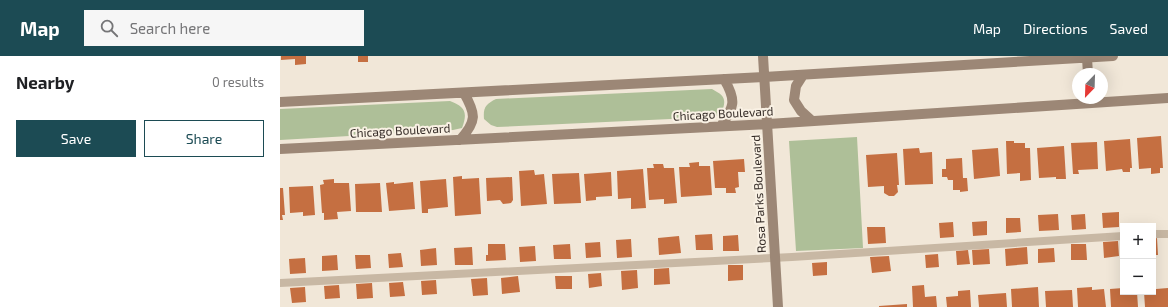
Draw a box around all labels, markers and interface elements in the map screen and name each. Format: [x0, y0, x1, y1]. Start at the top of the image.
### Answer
search box [84, 10, 364, 46]
text: Map [20, 17, 60, 40]
icon: search [98, 17, 120, 39]
text: Search here [130, 19, 210, 37]
text: Map [973, 20, 1001, 37]
text: Directions [1023, 20, 1088, 37]
text: Saved [1110, 20, 1148, 37]
north arrow [1072, 68, 1108, 104]
text: Nearby [16, 72, 74, 92]
text: 0 results [212, 74, 264, 90]
street label: Chicago Boulevard [672, 103, 774, 123]
button: Save [16, 120, 136, 157]
button: Share [144, 120, 264, 157]
street label: Chicago Boulevard [349, 120, 451, 140]
street label: Rosa Parks Boulevard [748, 135, 768, 253]
map controls [1120, 223, 1156, 295]
button: + [1120, 223, 1156, 259]
button: − [1120, 259, 1156, 295]

